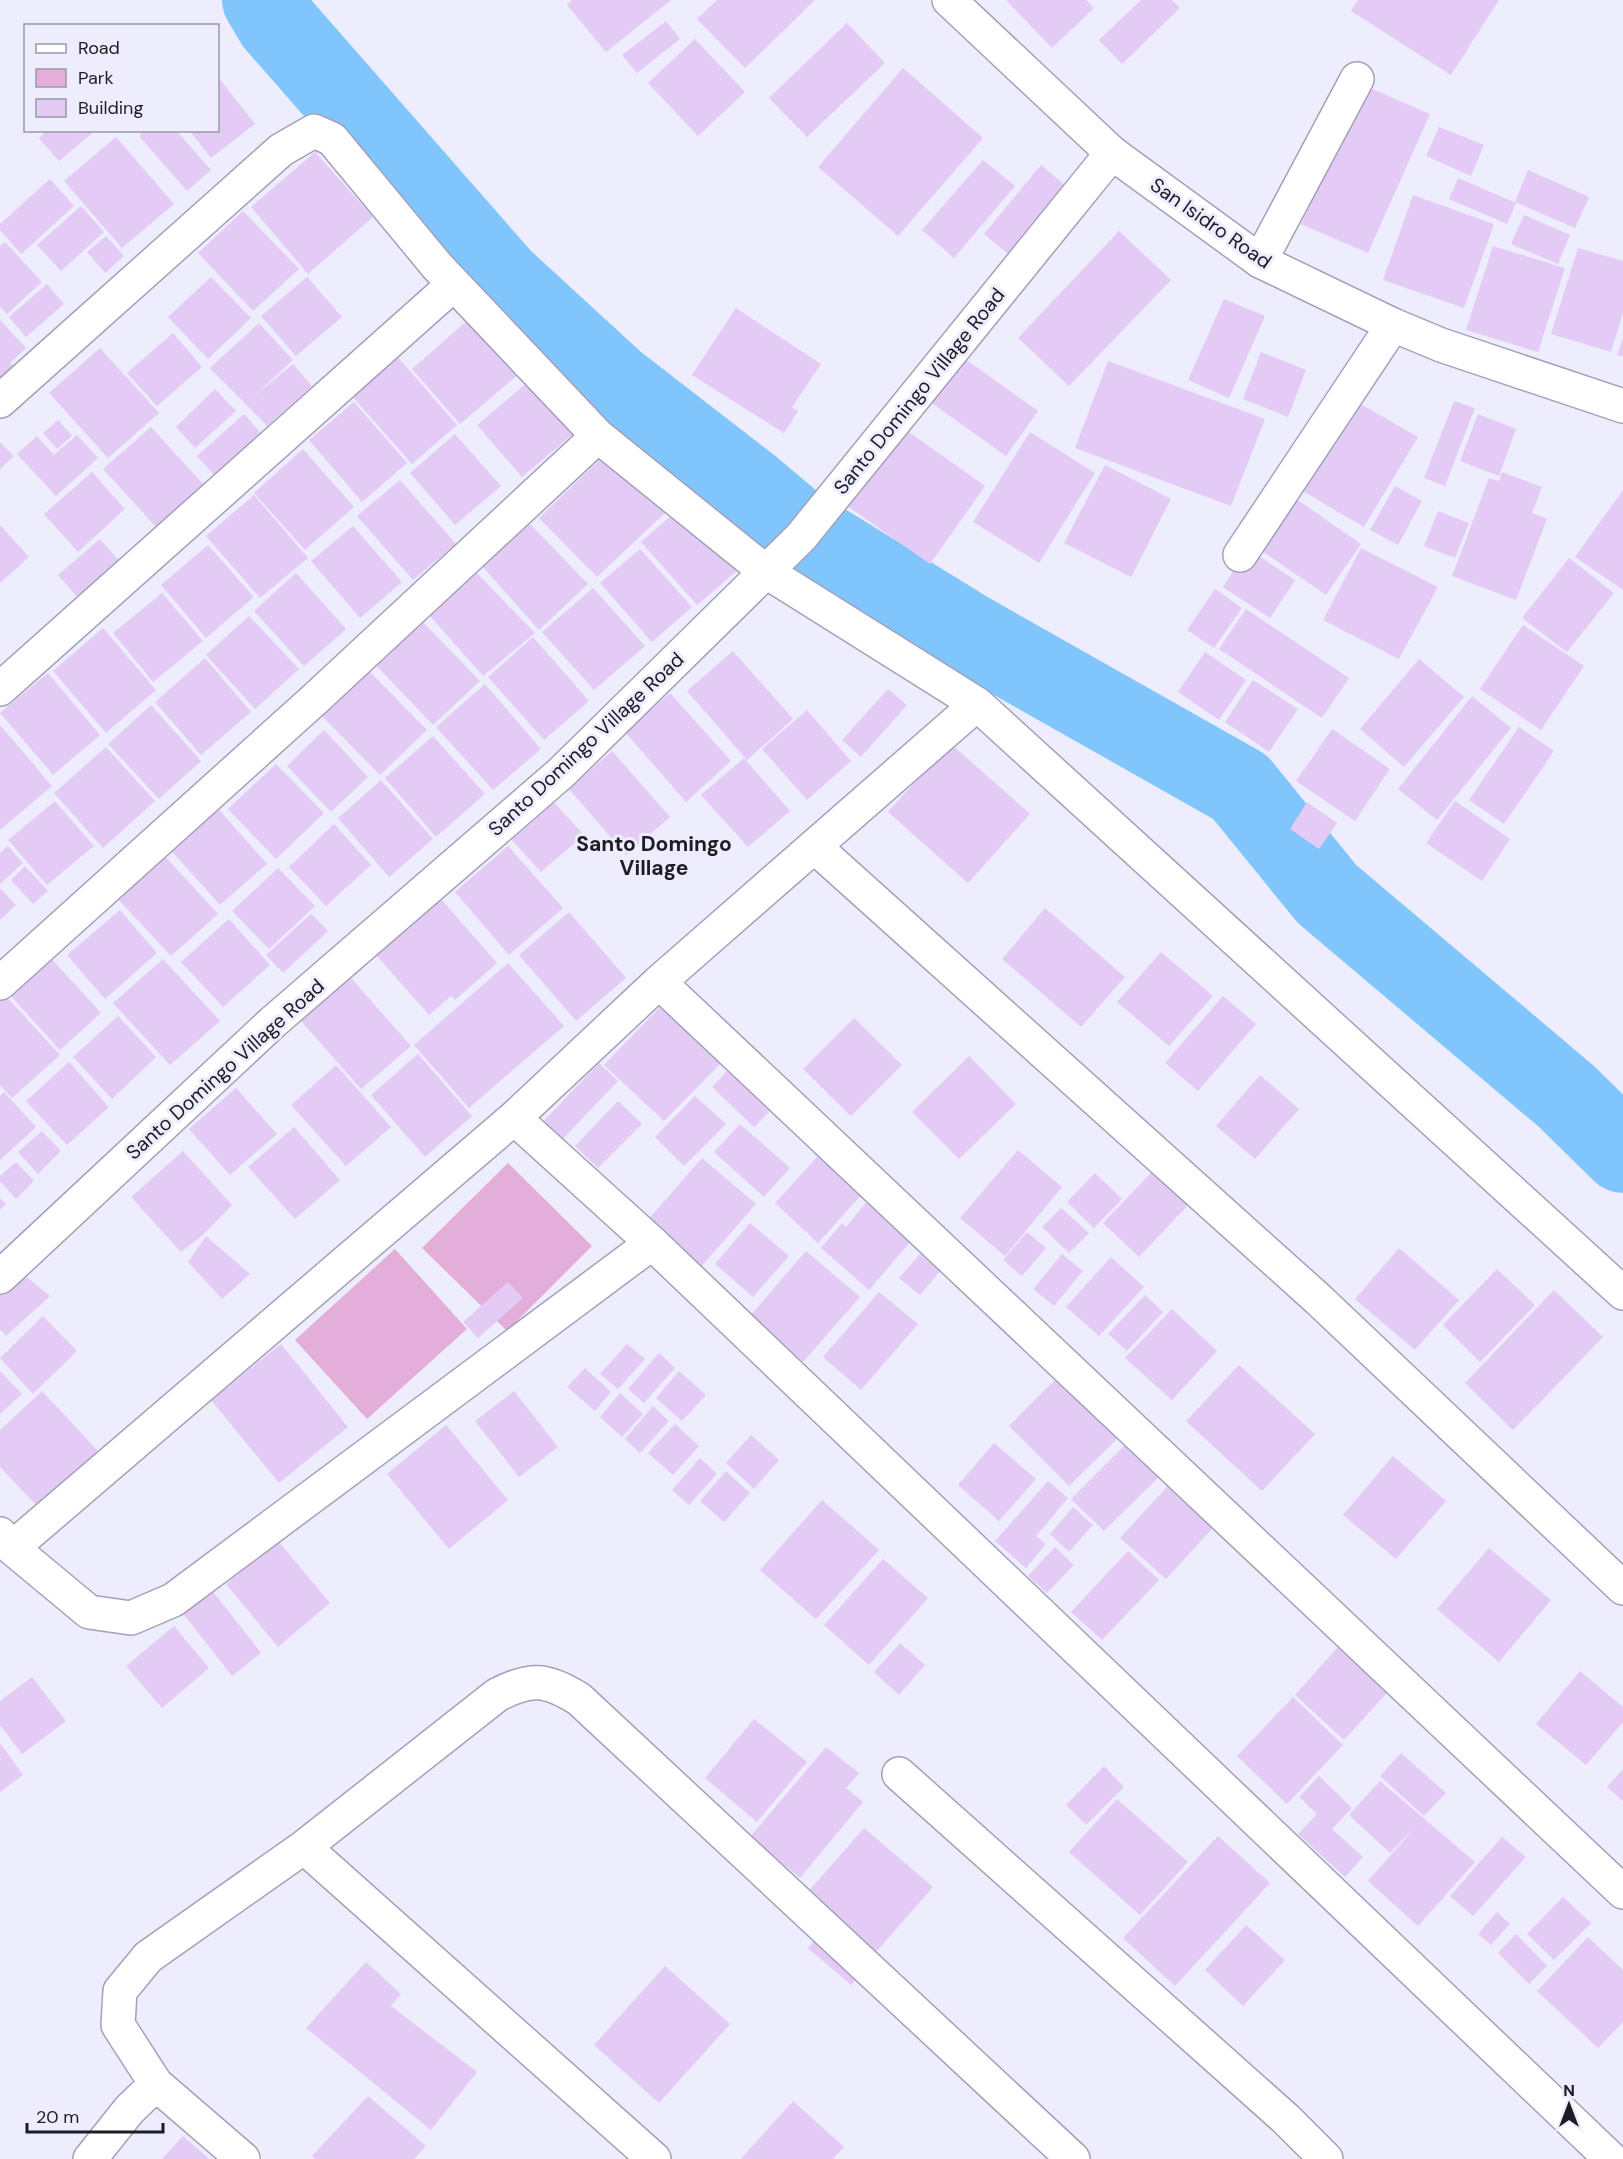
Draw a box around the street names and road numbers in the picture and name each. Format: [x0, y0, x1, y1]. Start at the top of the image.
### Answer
street label: San Isidro Road [1145, 172, 1277, 274]
street label: Santo Domingo Village Road [828, 282, 1010, 500]
street label: Santo Domingo Village Road [483, 646, 689, 842]
street label: Santo Domingo Village Road [120, 973, 330, 1165]

